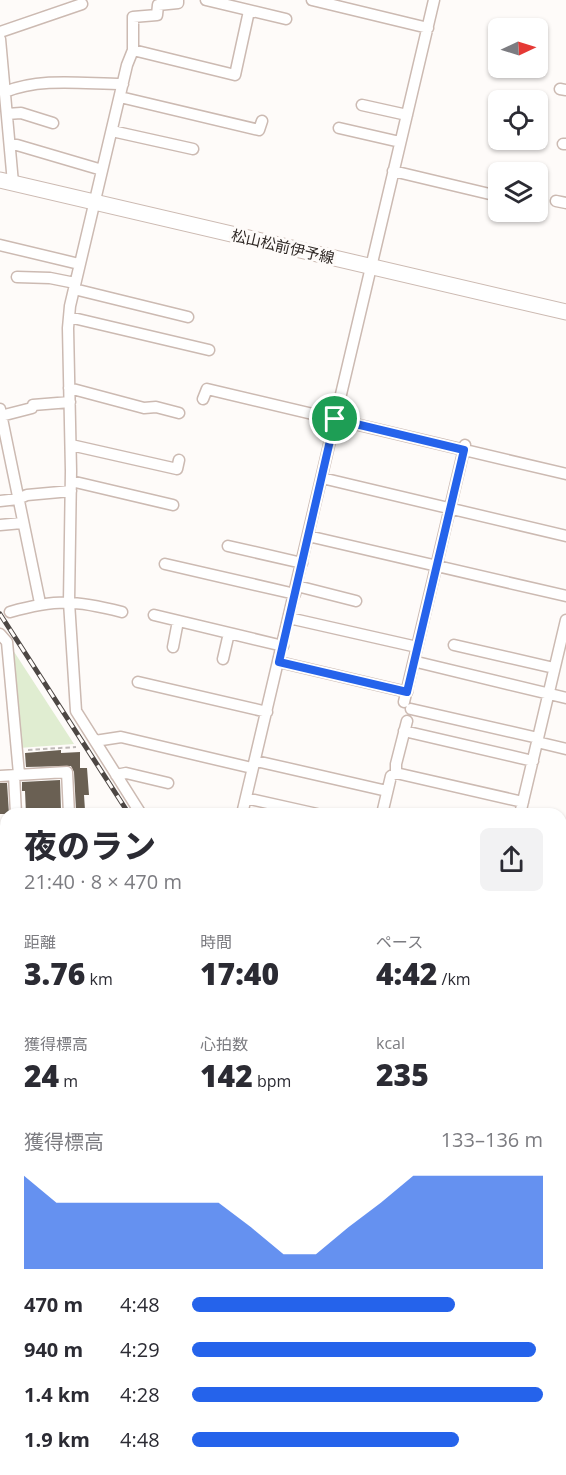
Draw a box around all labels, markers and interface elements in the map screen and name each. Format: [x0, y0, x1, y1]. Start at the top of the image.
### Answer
north arrow [488, 18, 548, 78]
map controls [488, 18, 548, 222]
button: locate [488, 90, 548, 150]
button: layers [488, 162, 548, 222]
street label: 松山松前伊予線 [230, 224, 336, 268]
pin [309, 393, 360, 444]
icon: arrive [318, 402, 351, 435]
text: 夜のラン [24, 823, 156, 868]
button: share [480, 828, 543, 891]
text: 21:40 · 8 × 470 m [24, 868, 182, 895]
text: 距離 [24, 931, 56, 953]
text: 時間 [200, 931, 232, 953]
text: ペース [376, 931, 423, 953]
text: 3.76 [24, 953, 85, 994]
text: 17:40 [200, 953, 279, 994]
text: 4:42 [376, 953, 437, 994]
text: km [85, 968, 113, 990]
text: /km [437, 968, 471, 990]
text: kcal [376, 1032, 405, 1054]
text: 獲得標高 [24, 1033, 88, 1055]
text: 心拍数 [200, 1033, 248, 1055]
text: 235 [376, 1054, 429, 1095]
text: 24 [24, 1055, 59, 1096]
text: 142 [200, 1055, 253, 1096]
text: m [59, 1070, 78, 1092]
text: bpm [253, 1070, 291, 1092]
text: 133–136 m [441, 1126, 543, 1153]
text: 獲得標高 [24, 1128, 104, 1155]
text: 470 m [24, 1291, 83, 1318]
text: 4:48 [120, 1291, 160, 1318]
text: 940 m [24, 1336, 83, 1363]
text: 4:29 [120, 1336, 160, 1363]
text: 1.4 km [24, 1381, 90, 1408]
text: 4:28 [120, 1381, 160, 1408]
text: 1.9 km [24, 1426, 90, 1453]
text: 4:48 [120, 1426, 160, 1453]

